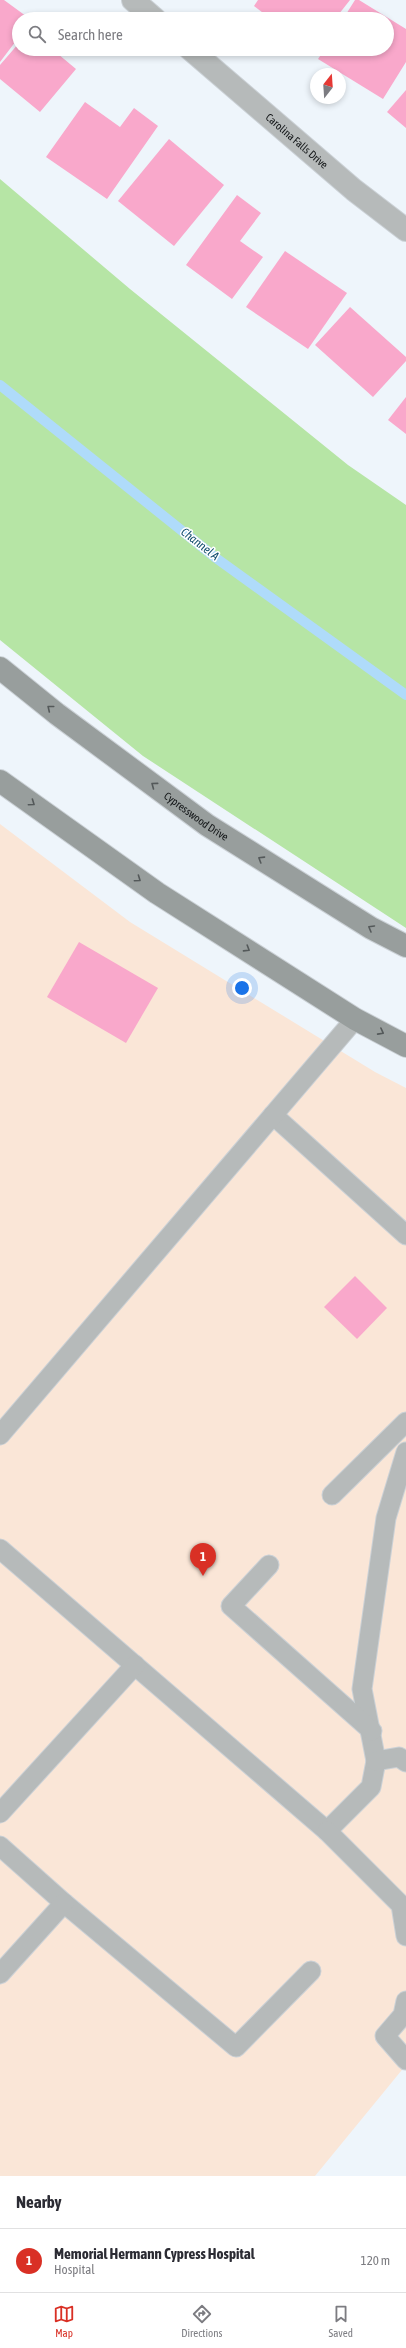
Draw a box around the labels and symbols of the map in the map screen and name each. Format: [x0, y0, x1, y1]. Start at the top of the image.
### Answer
north arrow [310, 68, 346, 104]
street label: Carolina Falls Drive [263, 111, 330, 171]
water label: Channel A [178, 525, 222, 563]
one-way arrow [47, 705, 54, 712]
one-way arrow [151, 783, 158, 790]
street label: Cypresswood Drive [162, 789, 231, 843]
one-way arrow [27, 799, 34, 806]
one-way arrow [258, 856, 265, 864]
one-way arrow [133, 874, 140, 881]
one-way arrow [368, 925, 376, 932]
one-way arrow [242, 945, 249, 952]
your location [232, 978, 252, 998]
one-way arrow [377, 1028, 384, 1035]
pin: 1 [190, 1543, 216, 1576]

